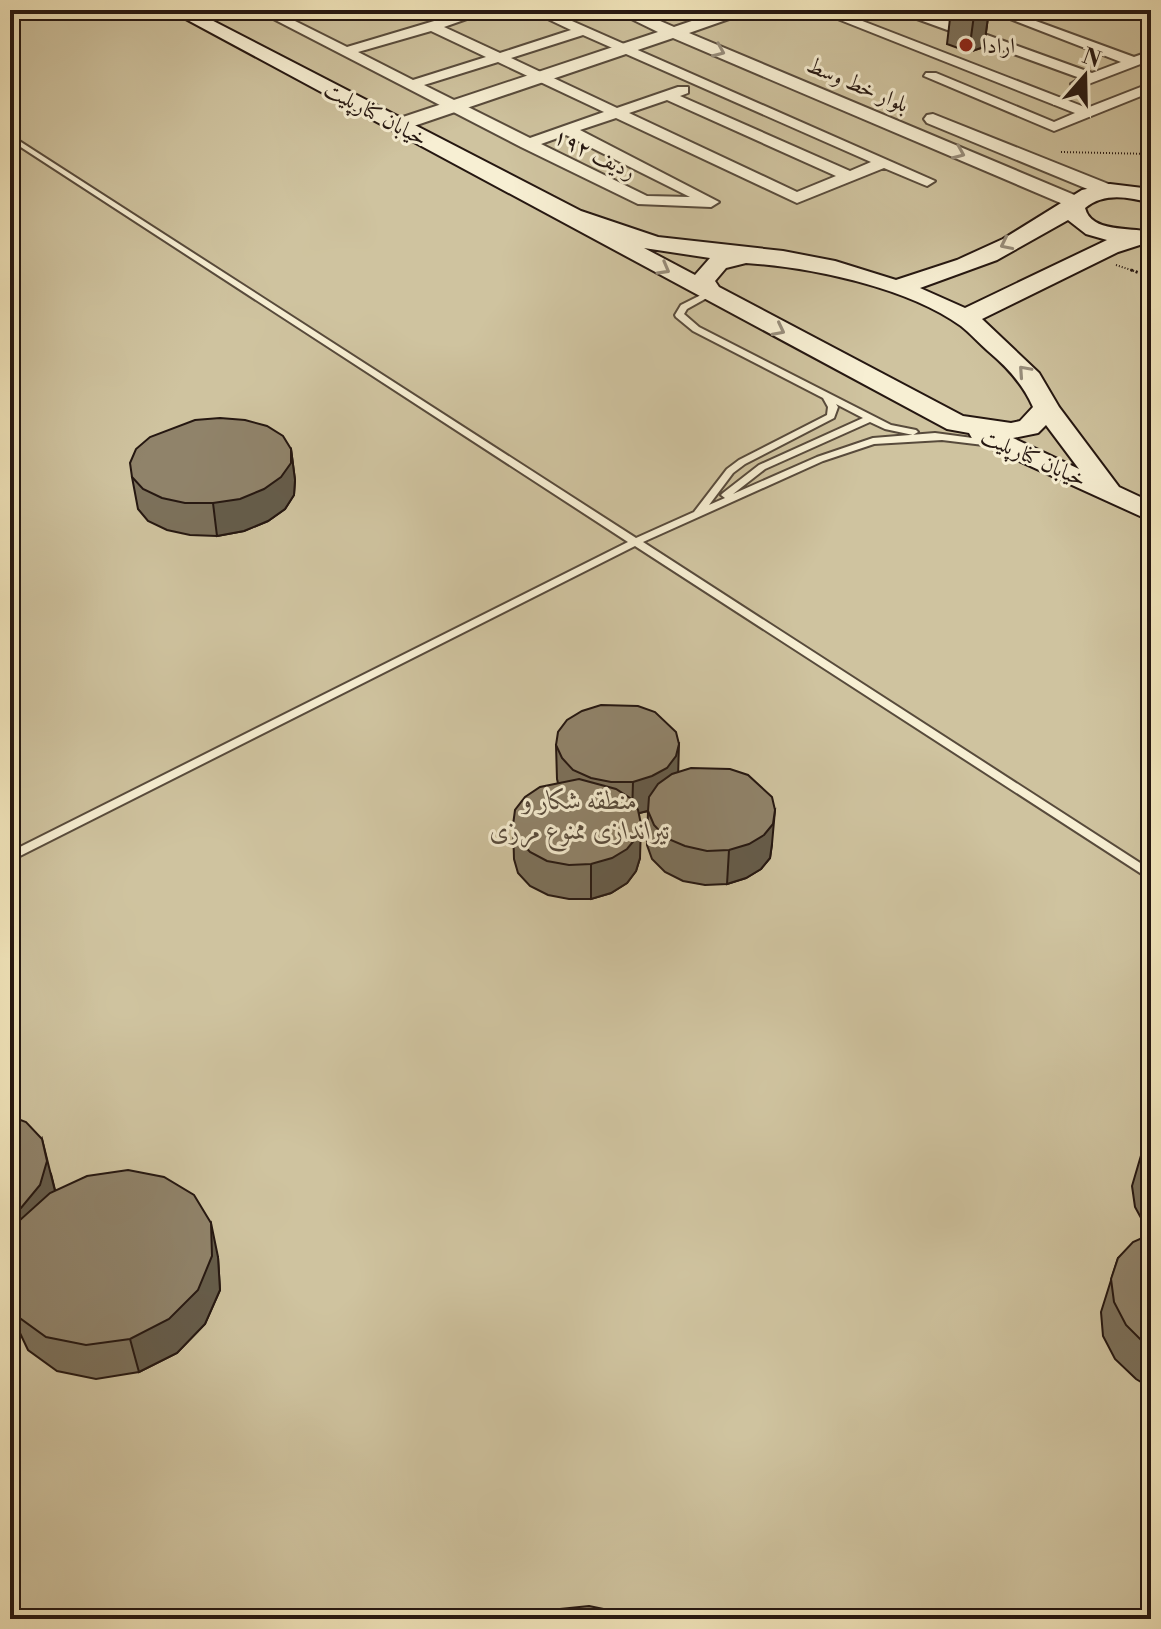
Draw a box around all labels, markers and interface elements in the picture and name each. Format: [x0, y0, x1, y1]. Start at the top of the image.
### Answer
place label: ارادا [982, 33, 1015, 60]
marker: ارادا [957, 36, 975, 54]
north arrow [1045, 36, 1125, 116]
one-way arrow [711, 41, 725, 58]
text: N [1079, 43, 1105, 74]
street label: بلوار خط وسط [802, 52, 912, 119]
street label: خیابان کنارپلیت [318, 76, 431, 154]
street label: ردیف ۱۹۲ [549, 123, 640, 186]
one-way arrow [950, 143, 965, 159]
one-way arrow [1000, 234, 1014, 250]
one-way arrow [656, 260, 670, 275]
one-way arrow [770, 321, 785, 336]
one-way arrow [1019, 366, 1034, 380]
street label: خیابان کنارپلیت [976, 423, 1090, 495]
park label: منطقه شکار و تیراندازی ممنوع مرزی [489, 785, 671, 852]

